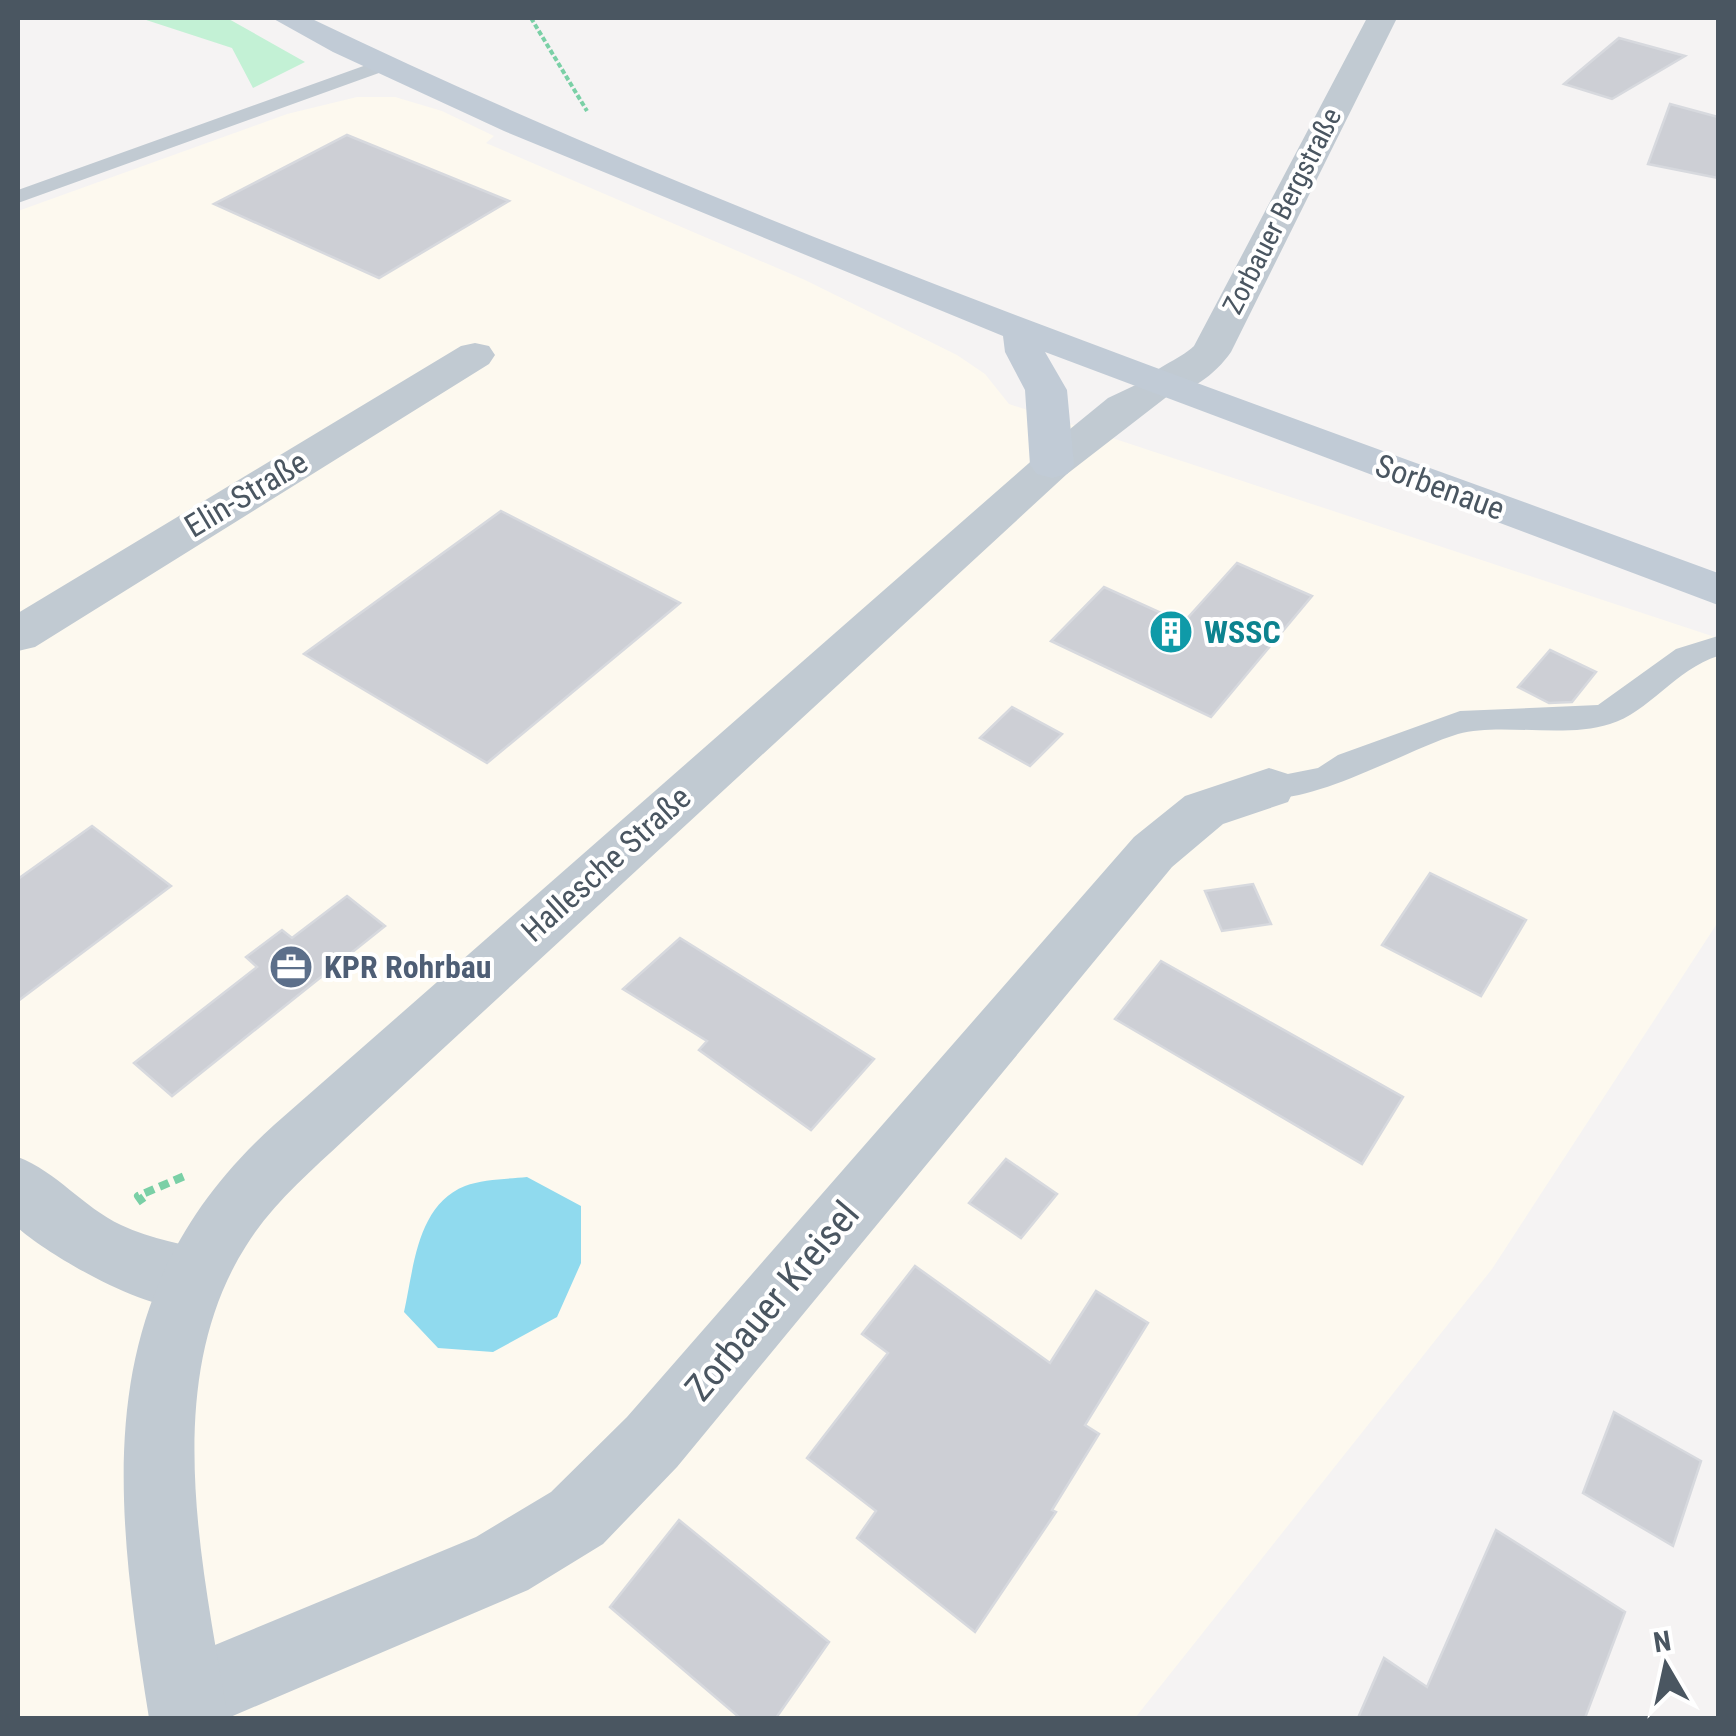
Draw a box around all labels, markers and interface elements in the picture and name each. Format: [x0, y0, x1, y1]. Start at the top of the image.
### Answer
street label: Zorbauer Bergstraße [1216, 103, 1348, 319]
street label: Elin-Straße [178, 443, 314, 545]
street label: Sorbenaue [1370, 446, 1510, 528]
building icon: WSSC [1148, 609, 1194, 655]
place label: WSSC [1204, 613, 1281, 651]
street label: Hallesche Straße [514, 778, 698, 950]
office icon: KPR Rohrbau [268, 944, 314, 990]
place label: KPR Rohrbau [324, 948, 492, 986]
street label: Zorbauer Kreisel [676, 1193, 868, 1409]
north arrow [1616, 1616, 1716, 1716]
text: N [1651, 1624, 1673, 1659]

